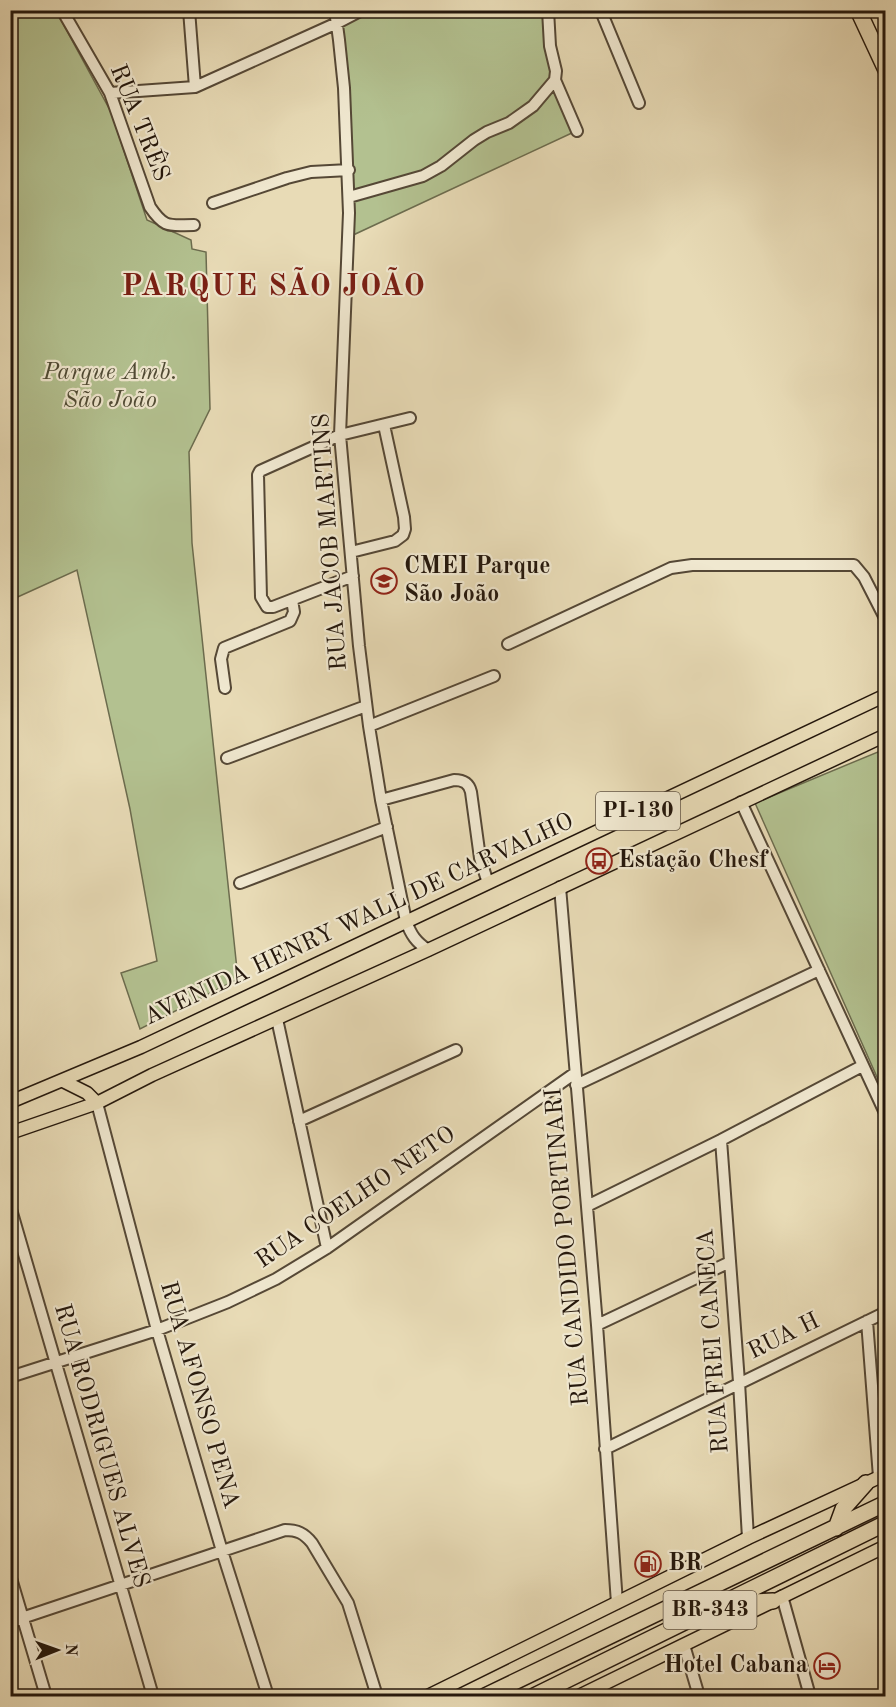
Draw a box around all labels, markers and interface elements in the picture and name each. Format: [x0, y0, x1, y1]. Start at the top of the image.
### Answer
street label: RUA TRÊS [105, 60, 177, 185]
district label: PARQUE SÃO JOÃO [122, 267, 426, 302]
park label: Parque Amb. São João [42, 361, 177, 413]
street label: RUA JACOB MARTINS [310, 412, 352, 672]
place label: CMEI Parque São João [404, 555, 551, 607]
school or university icon: CMEI Parque São João [369, 566, 399, 596]
road number: PI-130 [596, 792, 680, 830]
street label: AVENIDA HENRY WALL DE CARVALHO [141, 810, 577, 1030]
bus stop icon: Estação Chesf [584, 846, 614, 876]
place label: Estação Chesf [618, 849, 769, 873]
street label: RUA CANDIDO PORTINARI [542, 1087, 594, 1407]
street label: RUA COELHO NETO [252, 1122, 460, 1274]
street label: RUA FREI CANECA [694, 1228, 734, 1454]
street label: RUA AFONSO PENA [155, 1279, 243, 1511]
street label: RUA RODRIGUES ALVES [49, 1301, 153, 1591]
street label: RUA H [744, 1309, 824, 1365]
fuel station icon: BR [633, 1549, 663, 1579]
place label: BR [668, 1552, 703, 1576]
road number: BR-343 [664, 1591, 756, 1629]
north arrow [27, 1620, 87, 1680]
text: N [62, 1644, 78, 1657]
hotel icon: Hotel Cabana [812, 1651, 842, 1681]
place label: Hotel Cabana [664, 1654, 808, 1678]

